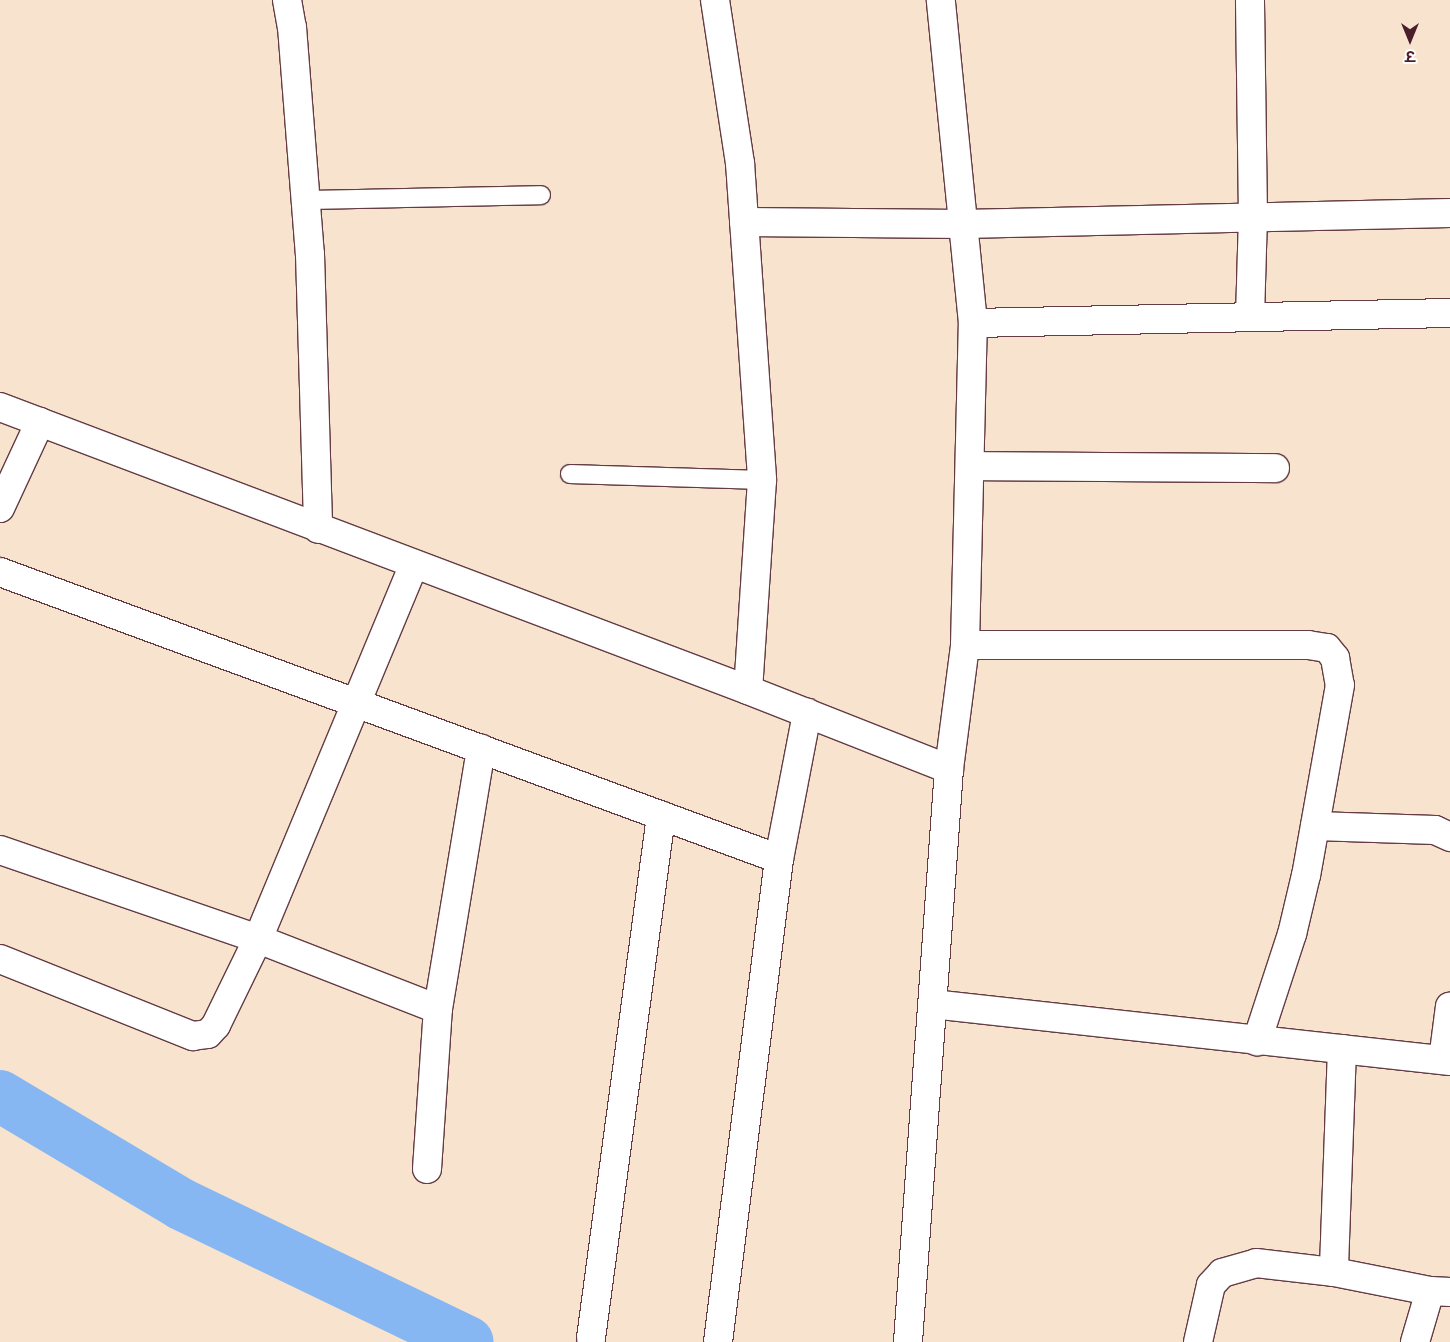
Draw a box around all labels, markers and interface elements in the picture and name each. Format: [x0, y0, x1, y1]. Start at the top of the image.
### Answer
north arrow [1385, 15, 1435, 65]
text: उ [1405, 46, 1415, 64]

